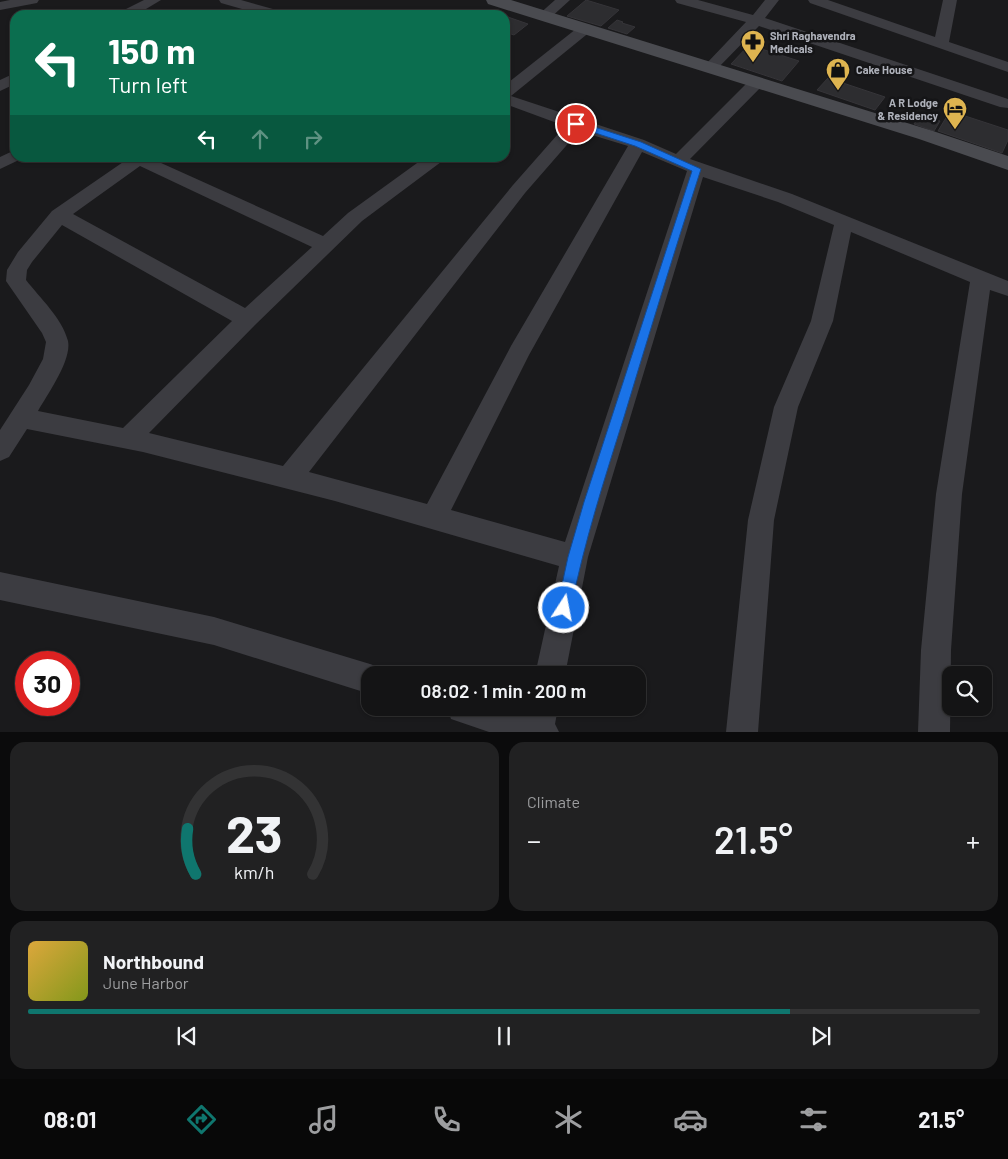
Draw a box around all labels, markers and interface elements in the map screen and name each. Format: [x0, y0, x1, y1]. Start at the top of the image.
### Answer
text: 150 m [108, 29, 195, 71]
pharmacy icon: Shri Raghavendra Medicals [740, 29, 766, 63]
place label: Shri Raghavendra Medicals [770, 29, 856, 55]
icon: left [25, 30, 90, 95]
shop icon: Cake House [825, 57, 851, 91]
place label: Cake House [856, 63, 913, 76]
text: Turn left [108, 71, 188, 97]
place label: A R Lodge & Residency [878, 96, 938, 122]
hotel icon: A R Lodge & Residency [942, 96, 968, 130]
pin [555, 103, 597, 145]
icon: arrive [562, 110, 590, 138]
icon: left [193, 125, 221, 153]
icon: ahead [246, 125, 274, 153]
icon: right [299, 125, 327, 153]
position arrow [537, 581, 589, 633]
speed limit sign: 30 [15, 651, 80, 716]
map controls [942, 666, 992, 716]
button: search [942, 666, 992, 716]
text: 08:02 · 1 min · 200 m [421, 679, 586, 702]
text: Climate [527, 792, 580, 811]
text: 23 [226, 801, 283, 863]
text: 21.5° [714, 816, 793, 862]
text: − [527, 823, 541, 857]
text: + [966, 823, 980, 857]
text: km/h [234, 861, 275, 883]
text: Northbound [103, 950, 204, 973]
text: June Harbor [103, 973, 189, 992]
icon: previous [173, 1022, 201, 1050]
icon: pause [490, 1022, 518, 1050]
icon: next [807, 1022, 835, 1050]
icon: directions [184, 1102, 219, 1137]
icon: music [306, 1102, 341, 1137]
icon: phone [429, 1102, 464, 1137]
icon: climate [551, 1102, 586, 1137]
icon: car [673, 1102, 708, 1137]
icon: filters [796, 1102, 831, 1137]
text: 08:01 [44, 1106, 96, 1132]
text: 21.5° [918, 1106, 964, 1132]

